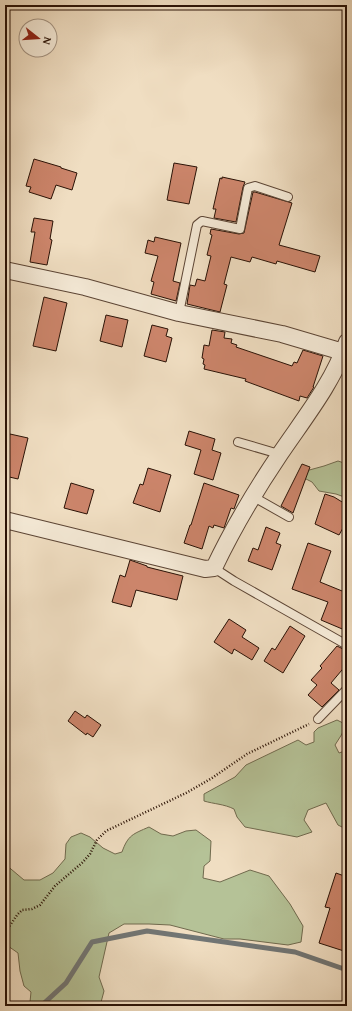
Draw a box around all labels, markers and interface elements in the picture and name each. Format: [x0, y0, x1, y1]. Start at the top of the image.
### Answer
north arrow [18, 18, 58, 58]
text: N [39, 35, 56, 47]

